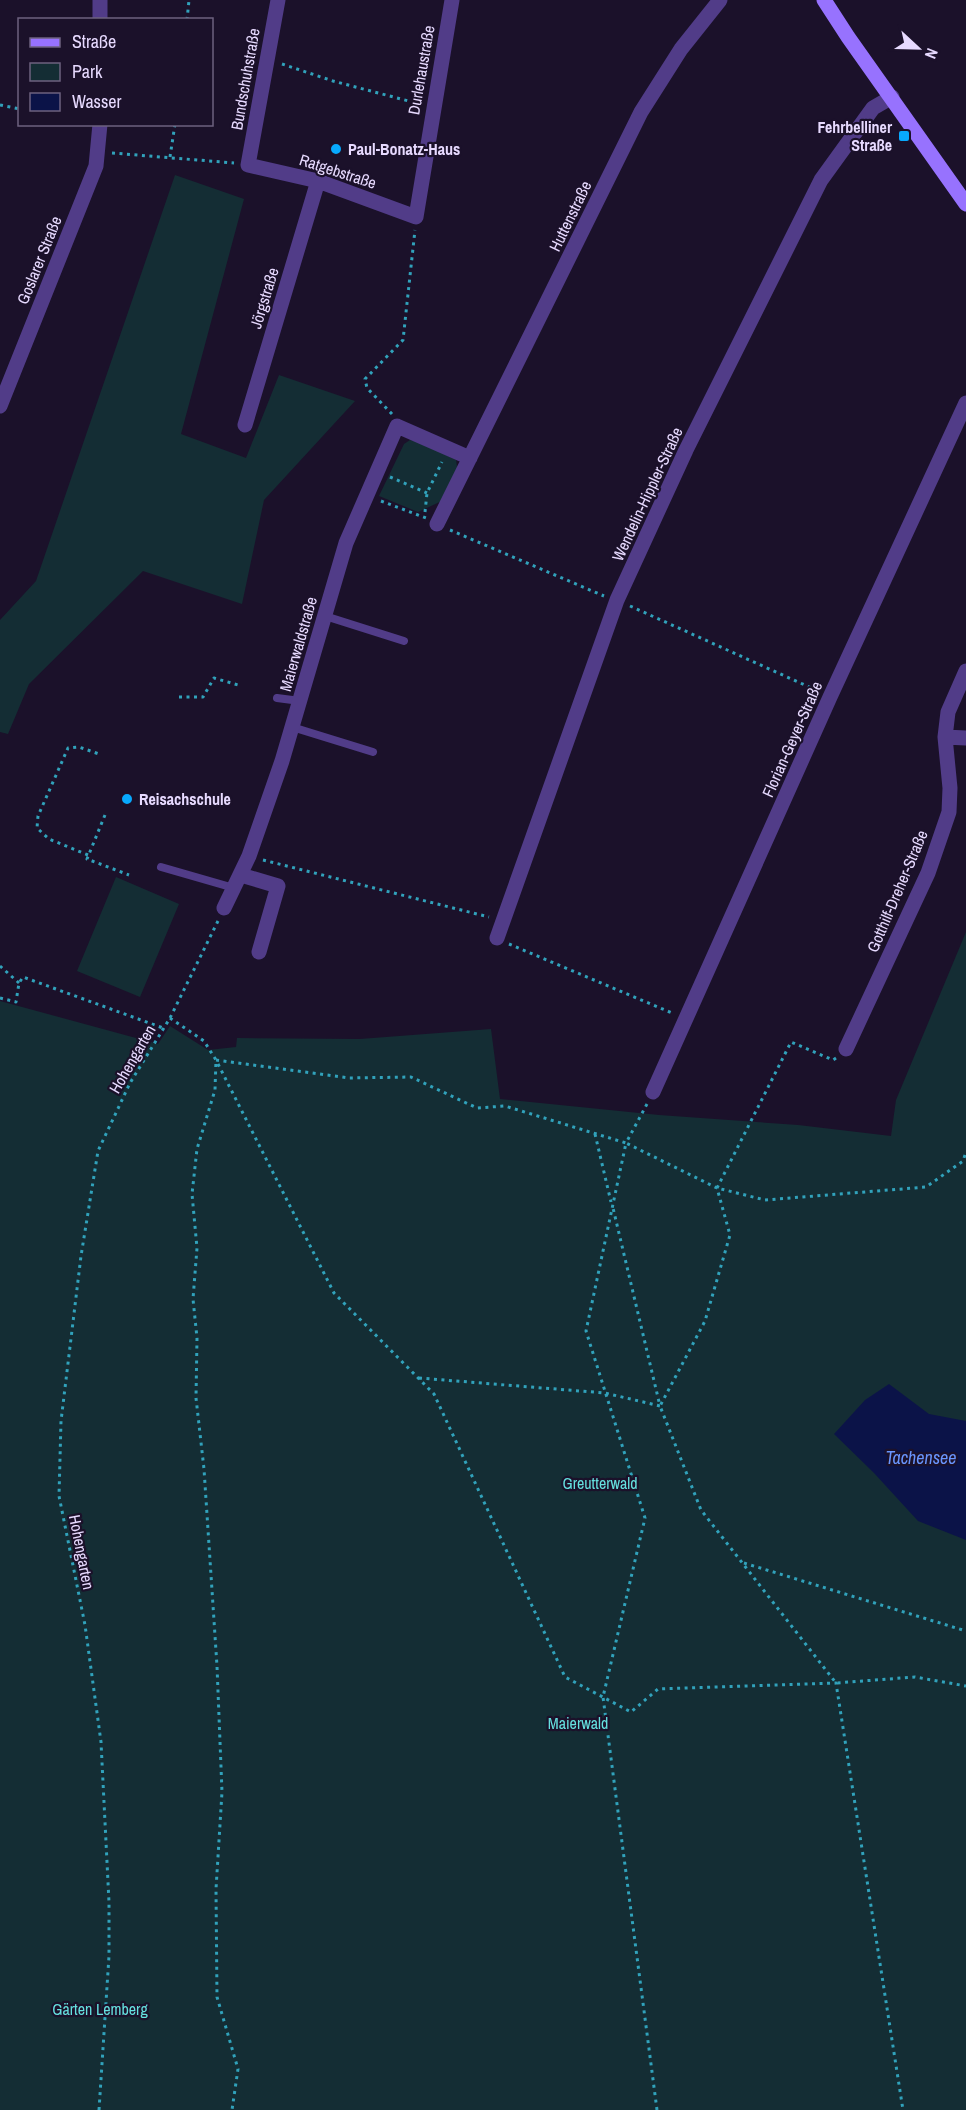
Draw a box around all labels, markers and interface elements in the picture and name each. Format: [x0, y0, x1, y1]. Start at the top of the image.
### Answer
legend [18, 18, 213, 126]
north arrow [888, 18, 948, 78]
street label: Durlehaustraße [402, 24, 440, 116]
street label: Bundschuhstraße [225, 26, 265, 132]
text: Straße [72, 29, 116, 54]
text: N [920, 45, 944, 62]
text: Park [72, 59, 103, 84]
text: Wasser [72, 89, 122, 114]
place label: Fehrbelliner Straße [818, 116, 893, 156]
marker: Fehrbelliner Straße [897, 129, 911, 143]
place label: Paul-Bonatz-Haus [348, 138, 460, 160]
marker: Paul-Bonatz-Haus [329, 142, 343, 156]
street label: Ratgebstraße [297, 148, 379, 194]
street label: Huttenstraße [543, 177, 597, 255]
street label: Goslarer Straße [11, 213, 67, 307]
street label: Jörgstraße [244, 265, 284, 331]
street label: Wendelin-Hippler-Straße [606, 423, 688, 565]
street label: Maierwaldstraße [274, 594, 322, 694]
street label: Florian-Geyer-Straße [757, 678, 827, 800]
place label: Reisachschule [139, 788, 231, 810]
marker: Reisachschule [120, 792, 134, 806]
street label: Gotthilf-Dreher-Straße [861, 827, 933, 955]
street label: Hohengarten [104, 1021, 160, 1097]
water label: Tachensee [885, 1445, 957, 1470]
park label: Greutterwald [562, 1472, 638, 1494]
street label: Hohengarten [64, 1513, 100, 1591]
park label: Maierwald [548, 1712, 608, 1734]
park label: Gärten Lemberg [52, 1998, 148, 2020]

